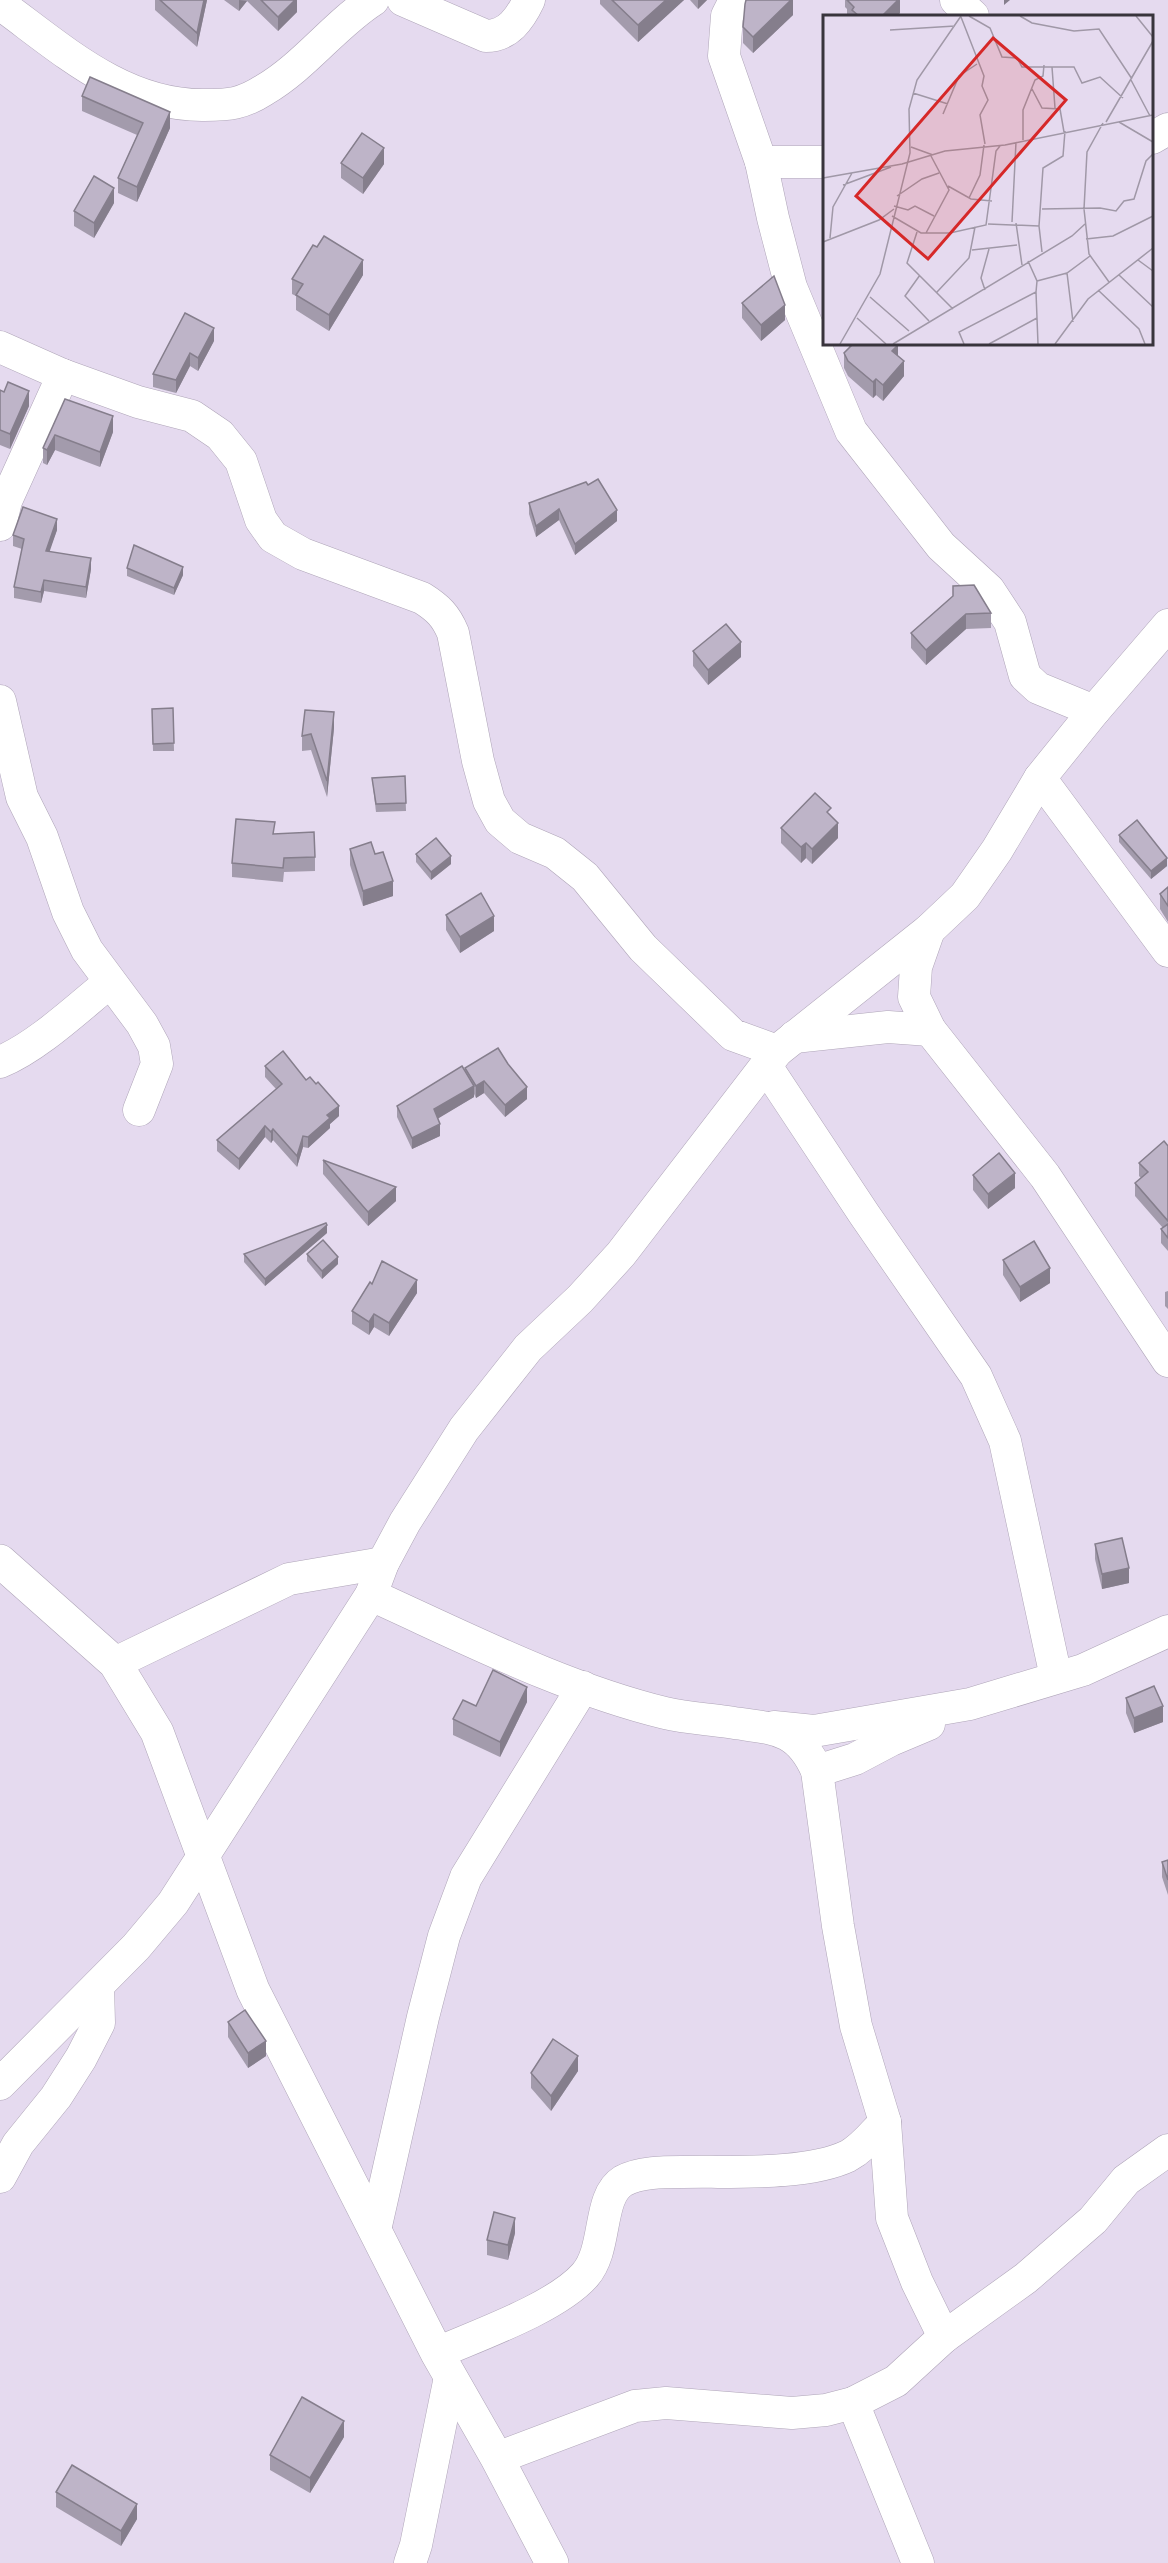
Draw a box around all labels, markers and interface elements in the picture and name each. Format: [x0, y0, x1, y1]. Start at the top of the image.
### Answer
inset map [823, 15, 1153, 345]

